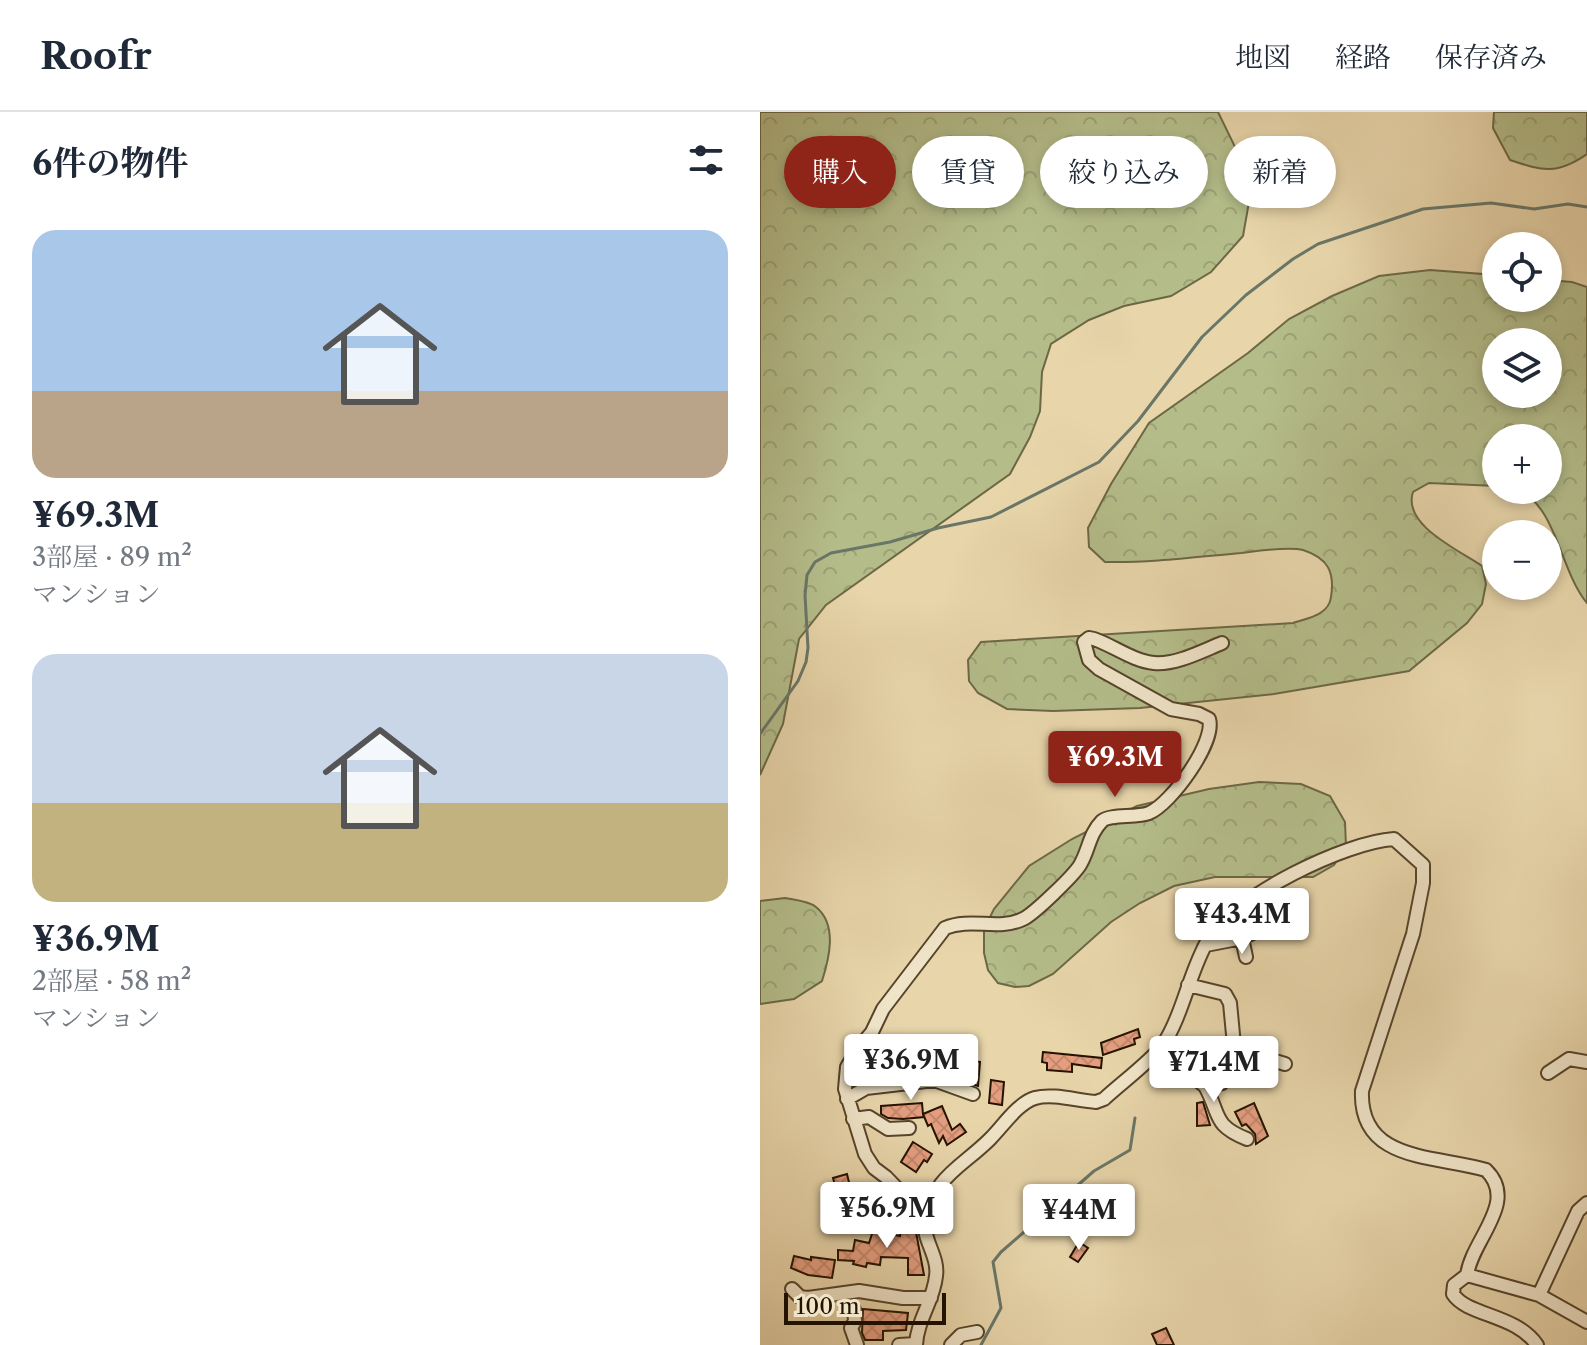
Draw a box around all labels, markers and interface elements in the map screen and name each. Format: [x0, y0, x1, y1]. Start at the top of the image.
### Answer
text: Roofr [40, 32, 152, 79]
text: 地図 [1235, 40, 1291, 74]
text: 経路 [1335, 40, 1391, 74]
text: 保存済み [1435, 40, 1547, 74]
chip: 購入 [784, 136, 896, 208]
chip: 賃貸 [912, 136, 1024, 208]
chip: 絞り込み [1040, 136, 1208, 208]
chip: 新着 [1224, 136, 1336, 208]
icon: filters [684, 138, 728, 182]
text: 6件の物件 [32, 142, 188, 184]
map controls [1482, 232, 1562, 600]
button: locate [1482, 232, 1562, 312]
icon: home [308, 282, 452, 426]
button: layers [1482, 328, 1562, 408]
button: + [1482, 424, 1562, 504]
text: ¥69.3M [32, 494, 159, 536]
button: − [1482, 520, 1562, 600]
text: 3部屋 · 89 m² [32, 541, 192, 573]
text: マンション [32, 578, 161, 610]
icon: home [308, 706, 452, 850]
pin: ¥69.3M [1050, 731, 1180, 799]
text: ¥69.3M [1066, 741, 1164, 773]
pin: ¥43.4M [1177, 888, 1307, 956]
text: ¥43.4M [1193, 898, 1291, 930]
text: ¥36.9M [32, 918, 160, 960]
text: 2部屋 · 58 m² [32, 965, 191, 997]
text: マンション [32, 1002, 161, 1034]
pin: ¥36.9M [846, 1034, 976, 1102]
pin: ¥71.4M [1149, 1036, 1279, 1104]
text: ¥36.9M [862, 1044, 960, 1076]
text: ¥71.4M [1167, 1046, 1261, 1078]
pin: ¥56.9M [822, 1182, 952, 1250]
pin: ¥44M [1032, 1184, 1126, 1252]
text: ¥56.9M [838, 1192, 936, 1224]
text: ¥44M [1041, 1194, 1117, 1226]
scale bar [784, 1289, 946, 1325]
text: 100 m [796, 1293, 859, 1320]

